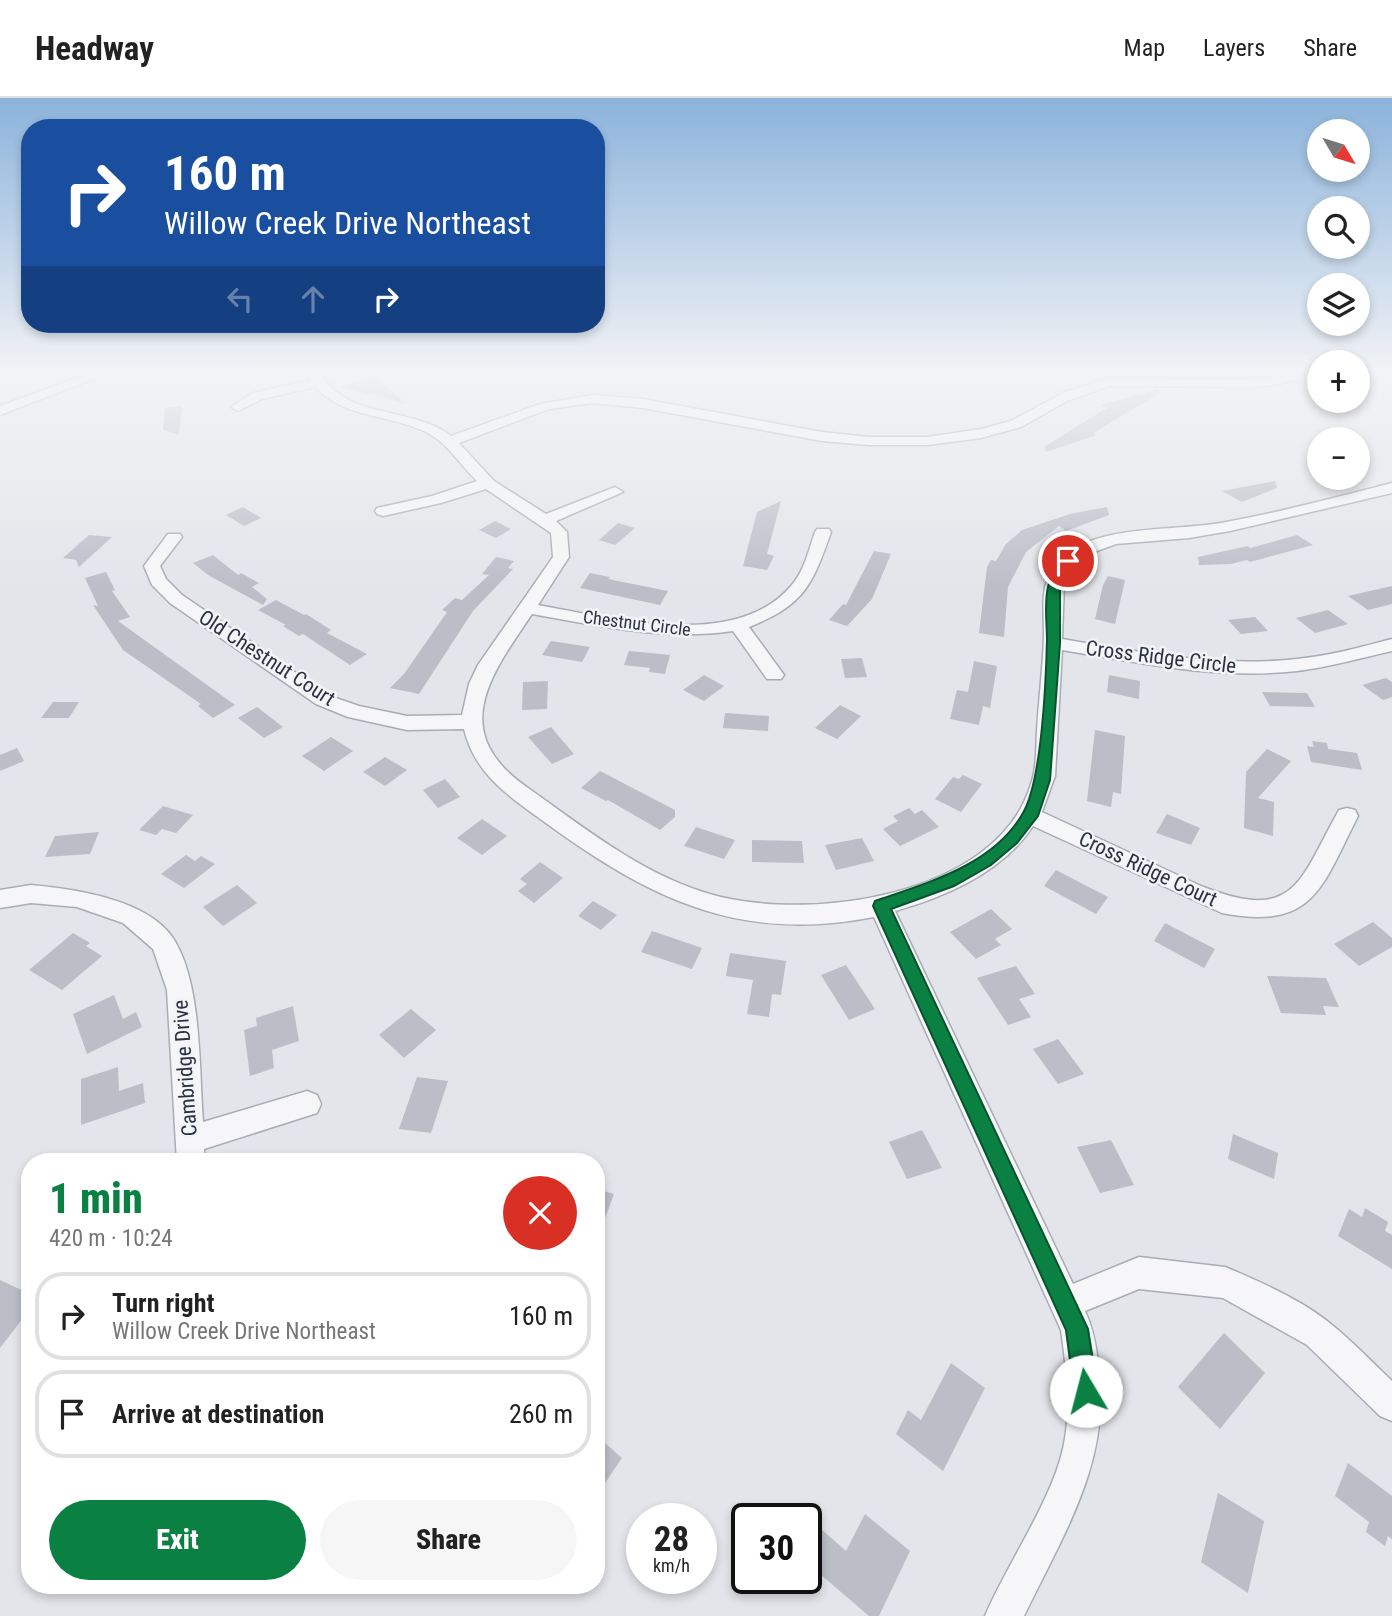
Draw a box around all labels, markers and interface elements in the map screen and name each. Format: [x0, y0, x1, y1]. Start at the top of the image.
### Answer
text: Headway [35, 29, 154, 68]
text: Map [1124, 34, 1165, 62]
text: Layers [1203, 34, 1265, 62]
text: Share [1303, 34, 1357, 62]
north arrow [1307, 119, 1370, 182]
map controls [1307, 119, 1370, 490]
text: 160 m [164, 145, 286, 202]
icon: right [49, 147, 140, 238]
button: search [1307, 196, 1370, 259]
text: Willow Creek Drive Northeast [164, 204, 531, 242]
button: layers [1307, 273, 1370, 336]
icon: left [221, 280, 259, 318]
icon: ahead [294, 280, 332, 318]
icon: right [367, 280, 405, 318]
button: + [1307, 350, 1370, 413]
button: − [1307, 427, 1370, 490]
pin [1038, 531, 1098, 591]
icon: arrive [1049, 542, 1087, 580]
street label: Old Chestnut Court [194, 605, 340, 711]
street label: Chestnut Circle [582, 606, 692, 640]
street label: Cross Ridge Circle [1084, 636, 1238, 678]
street label: Cross Ridge Court [1075, 826, 1221, 912]
street label: Cambridge Drive [168, 999, 202, 1137]
text: 1 min [49, 1174, 143, 1223]
button: close [503, 1176, 577, 1250]
text: 420 m · 10:24 [49, 1225, 173, 1252]
text: Turn right [112, 1288, 214, 1318]
icon: right [53, 1297, 91, 1335]
text: 160 m [509, 1301, 573, 1331]
text: Willow Creek Drive Northeast [112, 1318, 376, 1345]
position arrow [1049, 1354, 1123, 1428]
icon: arrive [53, 1395, 91, 1433]
text: Arrive at destination [112, 1399, 324, 1429]
text: 260 m [509, 1399, 573, 1429]
button: Exit [49, 1500, 306, 1580]
button: Share [320, 1500, 577, 1580]
speed limit sign: 30 [731, 1503, 822, 1594]
text: 28 [654, 1519, 689, 1560]
text: km/h [653, 1555, 690, 1576]

